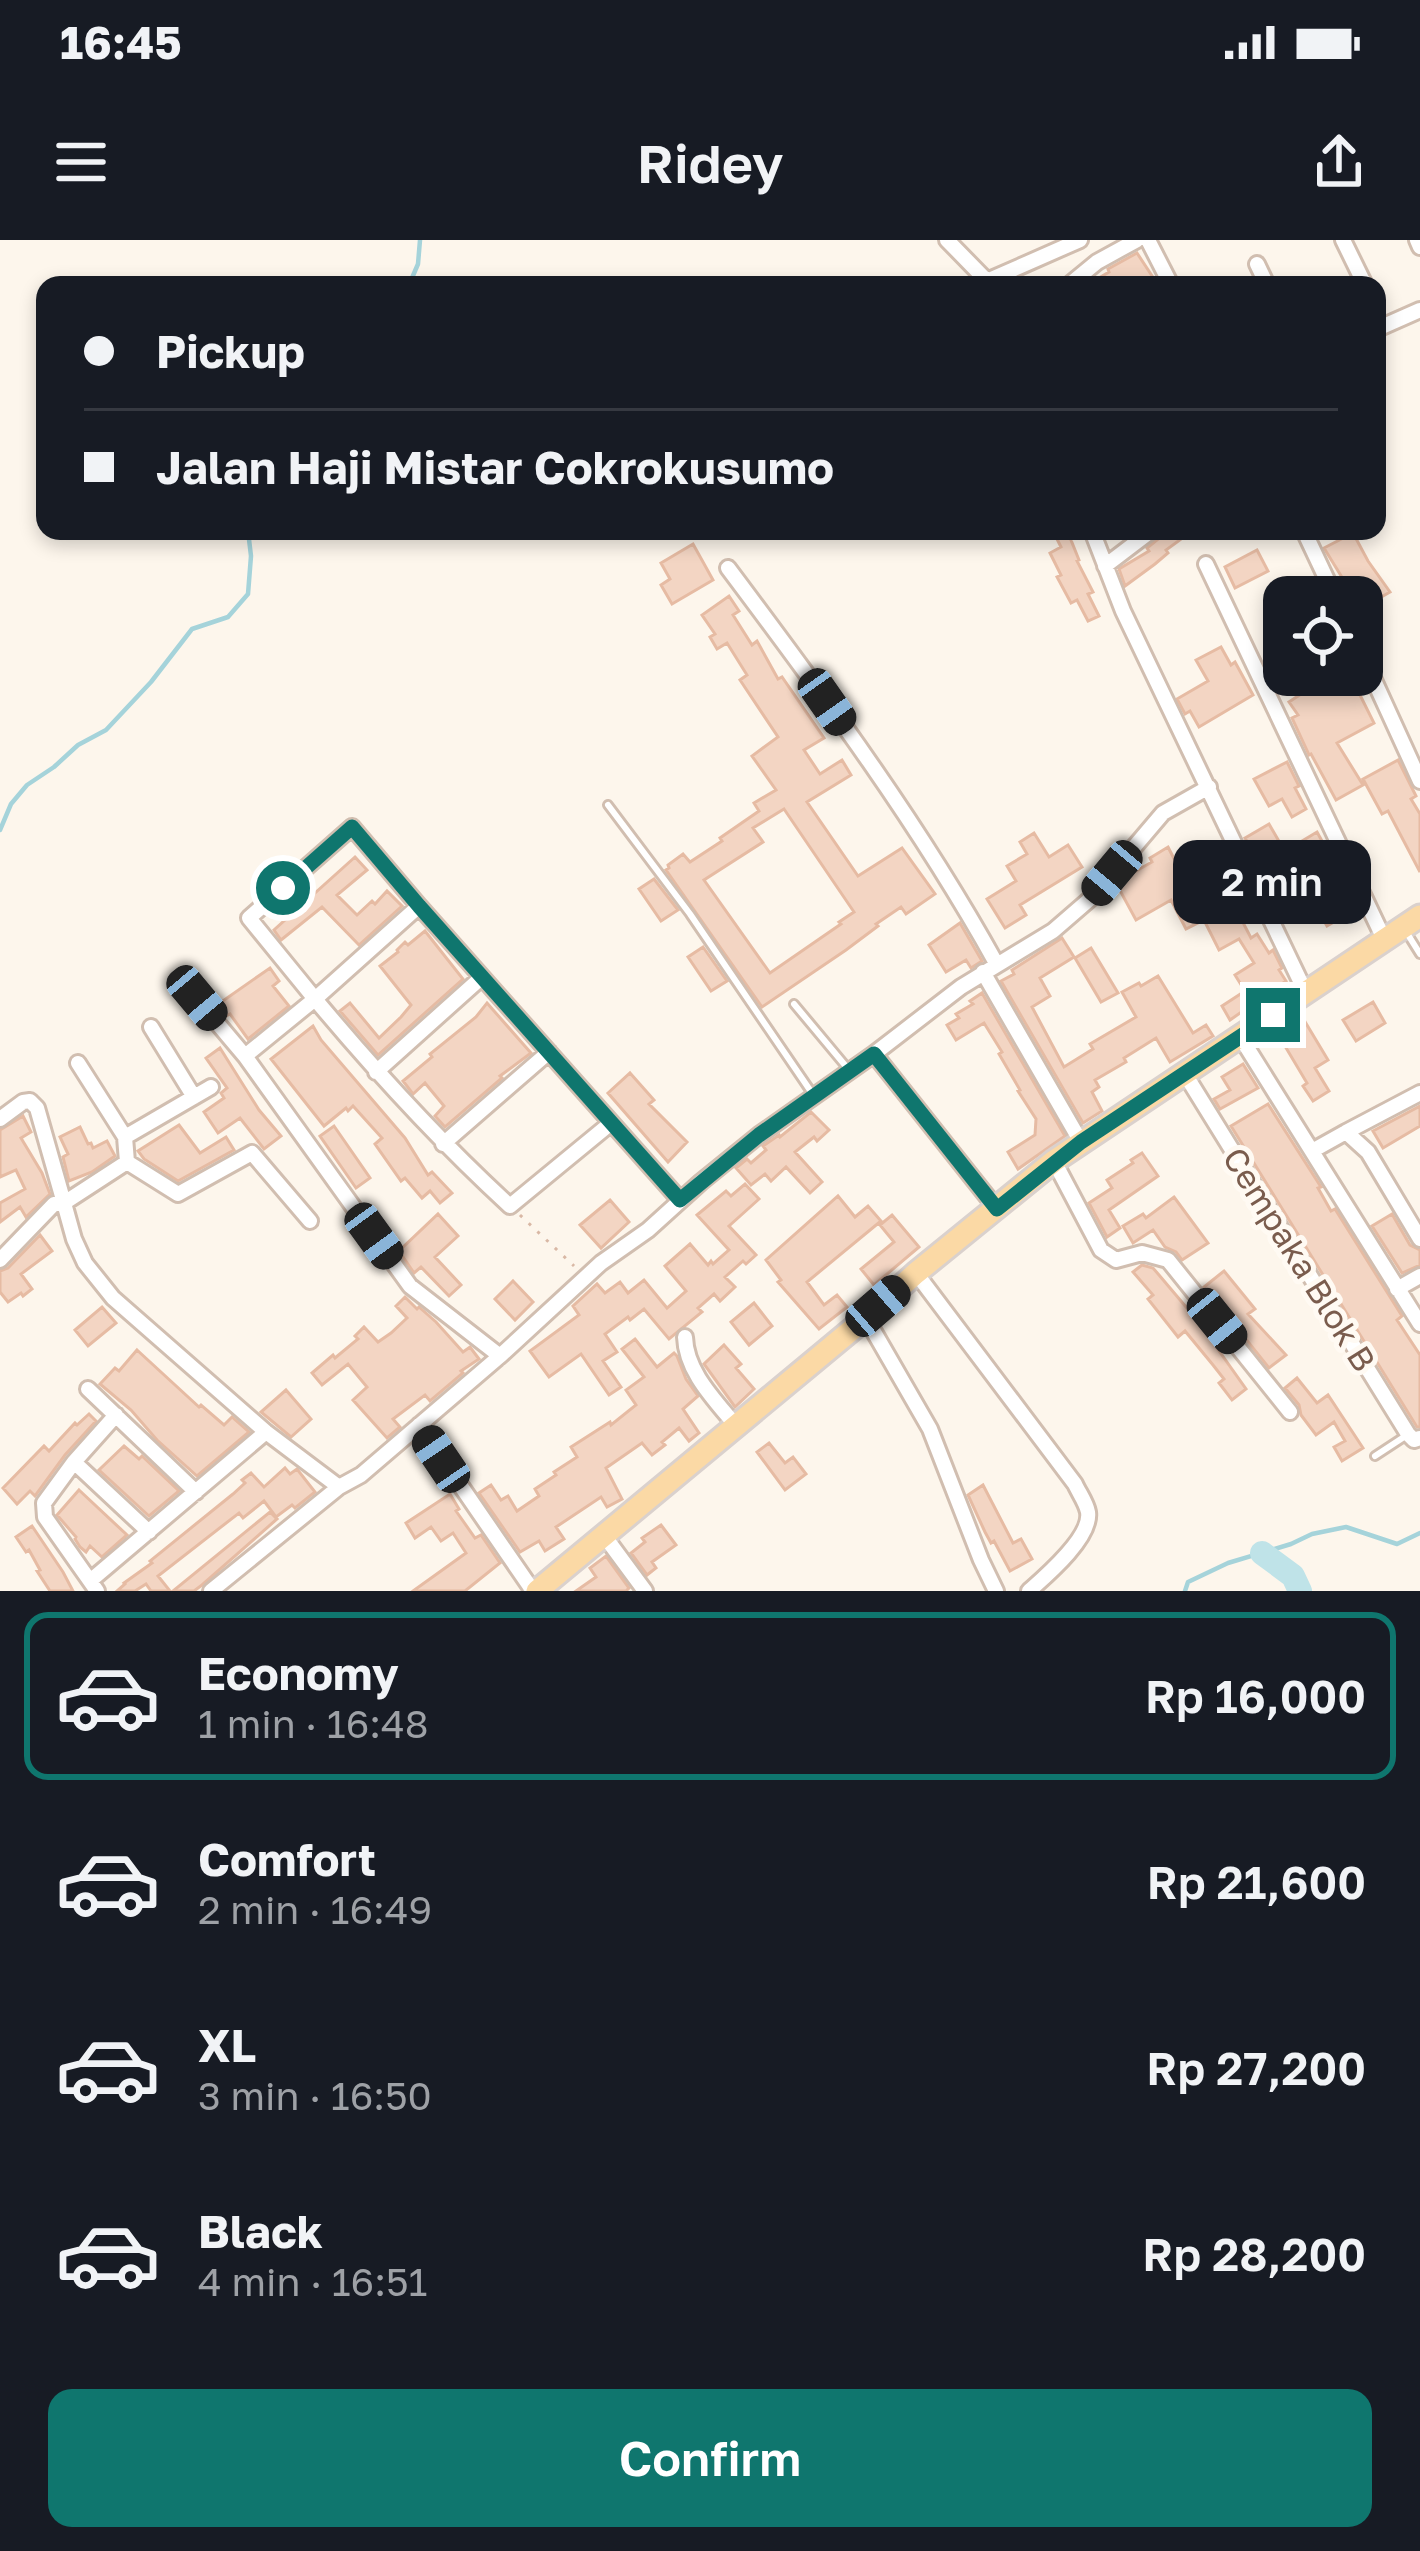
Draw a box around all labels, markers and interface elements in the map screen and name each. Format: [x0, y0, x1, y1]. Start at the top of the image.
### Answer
text: 16:45 [60, 15, 182, 69]
icon: menu [48, 129, 114, 195]
icon: share [1306, 129, 1372, 195]
text: Ridey [637, 130, 783, 195]
text: Pickup [156, 324, 305, 378]
text: Jalan Haji Mistar Cokrokusumo [156, 440, 834, 494]
map controls [1263, 576, 1383, 696]
button: locate [1263, 576, 1383, 696]
car [792, 662, 862, 742]
car [1075, 834, 1149, 912]
callout: 2 min [1174, 841, 1372, 925]
text: 2 min [1221, 858, 1323, 905]
route start [256, 861, 310, 915]
car [160, 959, 234, 1037]
route end [1246, 988, 1300, 1042]
street label: Cempaka Blok B [1216, 1140, 1384, 1378]
car [338, 1196, 410, 1276]
car [839, 1269, 917, 1343]
car [1180, 1282, 1254, 1360]
car [406, 1419, 476, 1499]
icon: car [54, 1642, 162, 1750]
text: Economy [198, 1646, 399, 1700]
text: Rp 16,000 [1145, 1669, 1366, 1723]
text: 1 min · 16:48 [198, 1700, 429, 1747]
icon: car [54, 1828, 162, 1936]
text: Comfort [198, 1832, 376, 1886]
text: Rp 21,600 [1147, 1855, 1366, 1909]
text: 2 min · 16:49 [198, 1886, 432, 1933]
icon: car [54, 2014, 162, 2122]
text: XL [198, 2018, 256, 2072]
text: Rp 27,200 [1146, 2041, 1366, 2095]
text: 3 min · 16:50 [198, 2072, 432, 2119]
icon: car [54, 2200, 162, 2308]
text: Black [198, 2204, 323, 2258]
text: Rp 28,200 [1142, 2227, 1366, 2281]
text: 4 min · 16:51 [198, 2258, 427, 2305]
button: Confirm [48, 2389, 1372, 2527]

